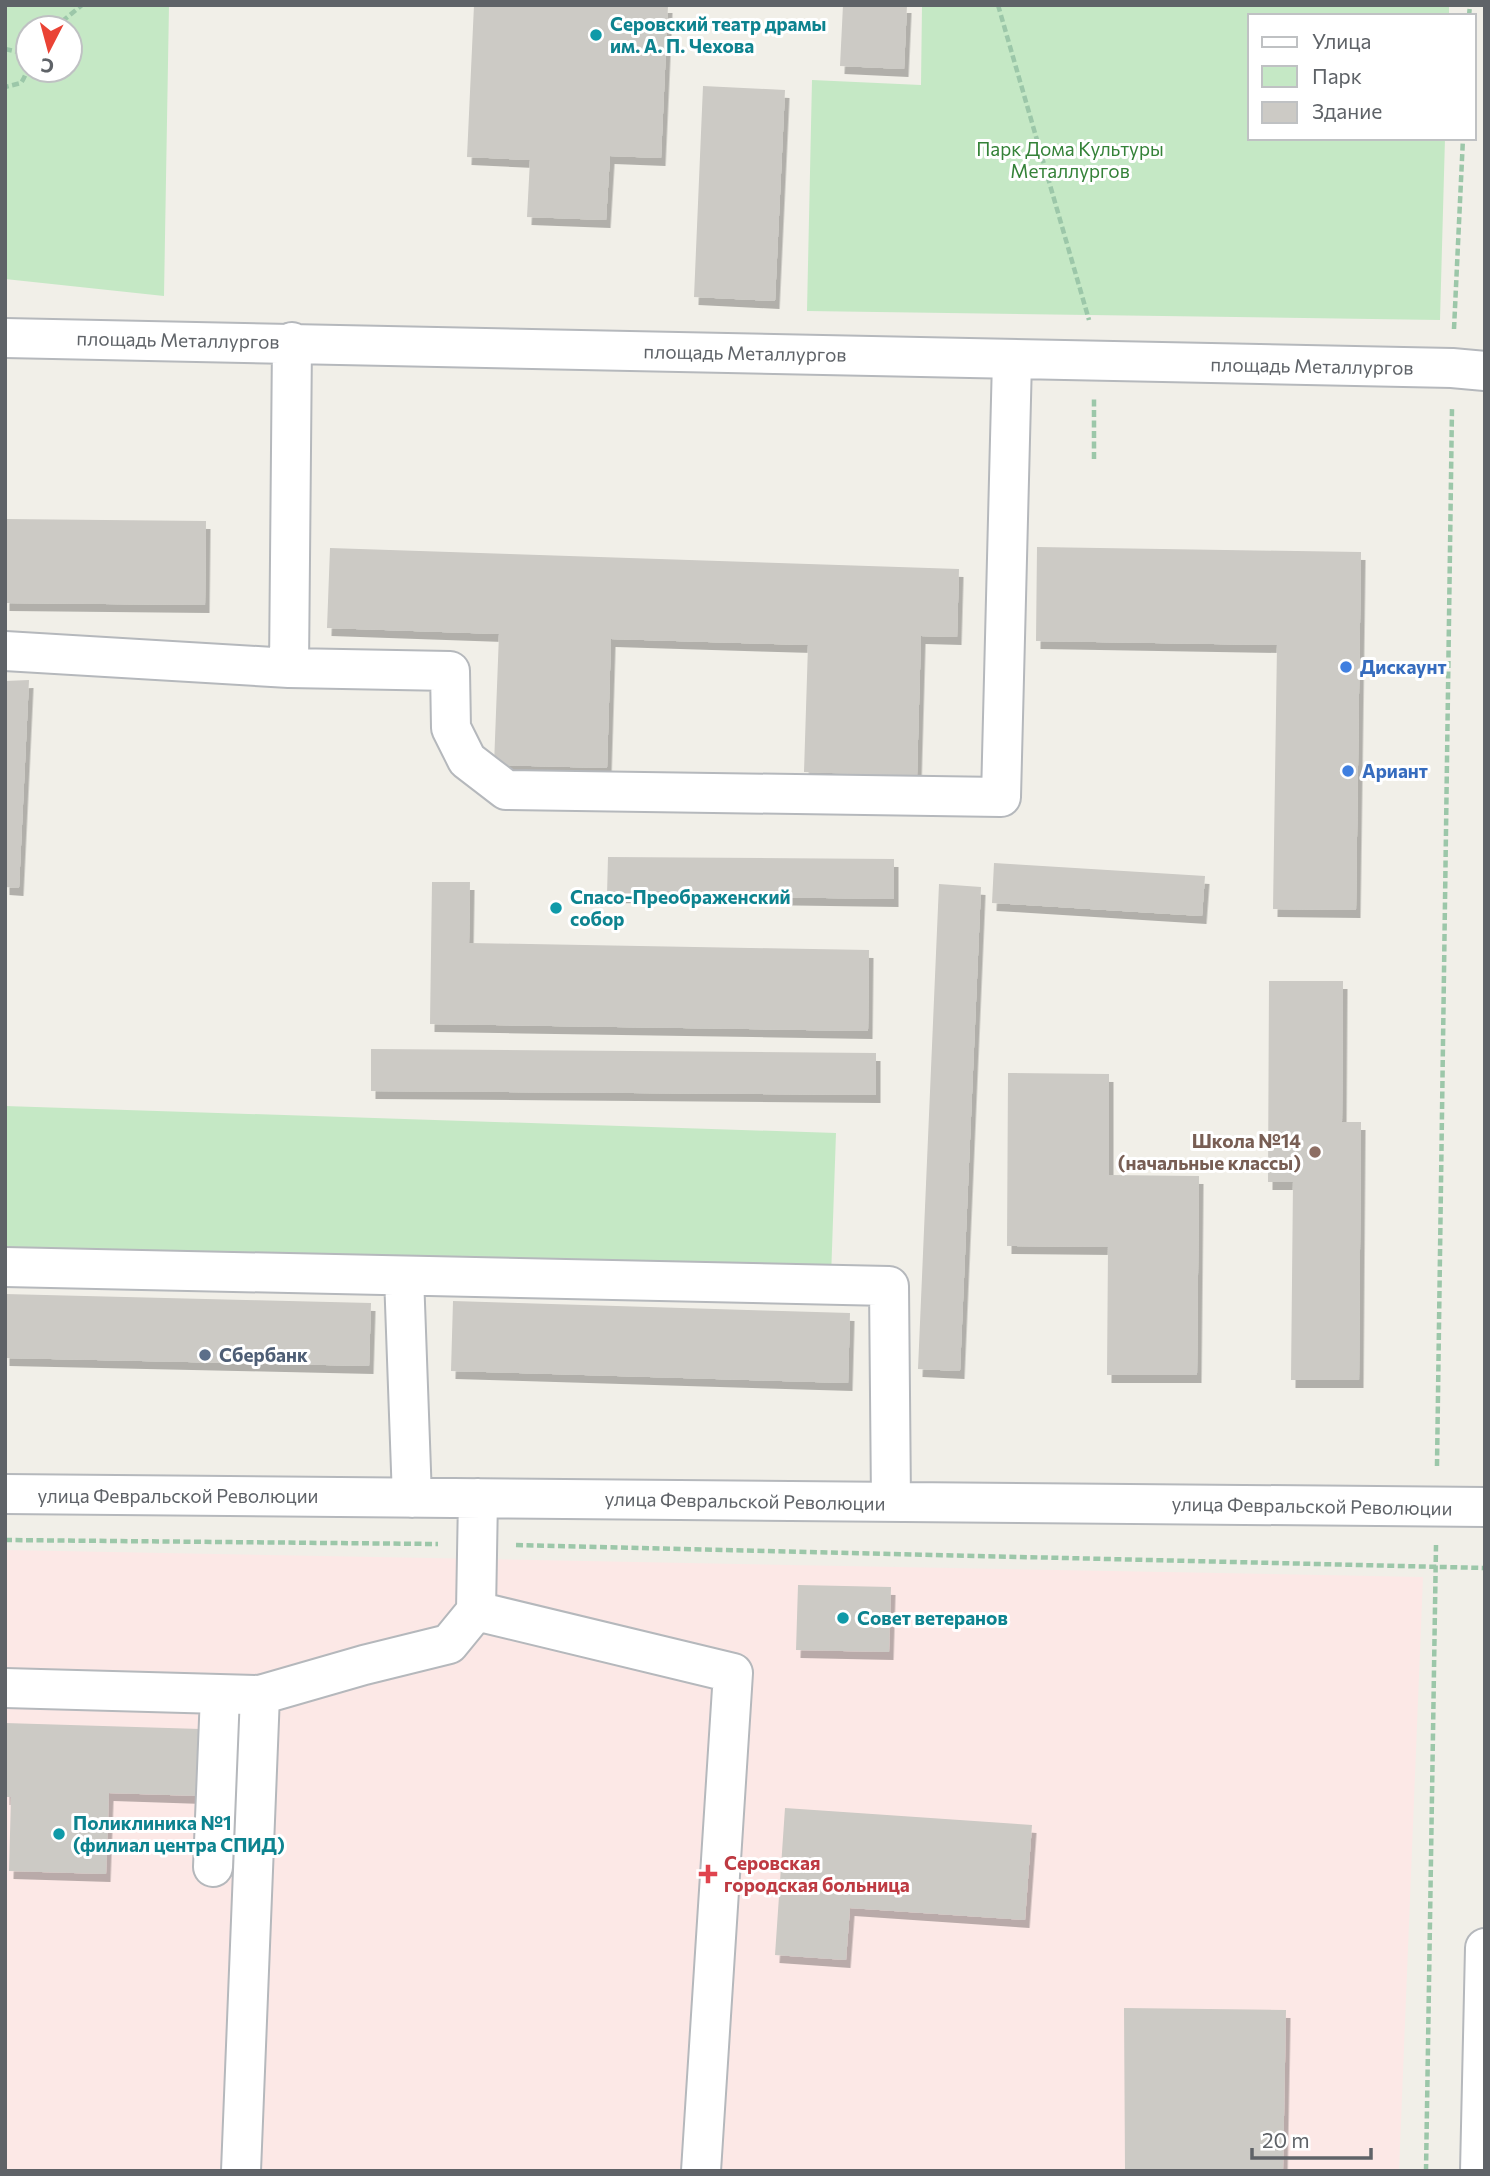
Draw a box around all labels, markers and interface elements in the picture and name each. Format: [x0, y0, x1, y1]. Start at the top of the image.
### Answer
place label: Серовский театр драмы им. А. П. Чехова [610, 12, 826, 57]
north arrow [14, 14, 84, 84]
legend [1248, 14, 1476, 140]
marker: Серовский театр драмы им. А. П. Чехова [588, 27, 604, 43]
text: Улица [1312, 28, 1371, 53]
text: С [40, 54, 55, 79]
text: Парк [1312, 63, 1362, 88]
text: Здание [1312, 98, 1382, 123]
park label: Парк Дома Культуры Металлургов [976, 137, 1164, 182]
street label: площадь Металлургов [76, 326, 280, 353]
street label: площадь Металлургов [643, 339, 847, 366]
street label: площадь Металлургов [1210, 352, 1414, 379]
place label: Дискаунт [1360, 655, 1447, 678]
marker: Дискаунт [1338, 659, 1354, 675]
place label: Ариант [1362, 759, 1428, 782]
marker: Ариант [1340, 763, 1356, 779]
place label: Спасо-Преображенский собор [570, 885, 791, 930]
marker: Спасо-Преображенский собор [548, 900, 564, 916]
place label: Школа №14 (начальные классы) [1118, 1129, 1301, 1174]
marker: Школа №14 (начальные классы) [1307, 1144, 1323, 1160]
place label: Сбербанк [219, 1343, 308, 1366]
marker: Сбербанк [197, 1347, 213, 1363]
street label: улица Февральской Революции [38, 1484, 318, 1507]
street label: улица Февральской Революции [604, 1487, 886, 1514]
street label: улица Февральской Революции [1171, 1492, 1453, 1519]
place label: Совет ветеранов [857, 1606, 1008, 1629]
marker: Совет ветеранов [835, 1610, 851, 1626]
place label: Поликлиника №1 (филиал центра СПИД) [73, 1811, 285, 1856]
marker: Поликлиника №1 (филиал центра СПИД) [51, 1826, 67, 1842]
place label: Серовская городская больница [724, 1851, 910, 1896]
marker: Серовская городская больница [698, 1864, 718, 1884]
scale bar [1252, 2116, 1371, 2160]
text: 20 m [1262, 2127, 1310, 2152]

